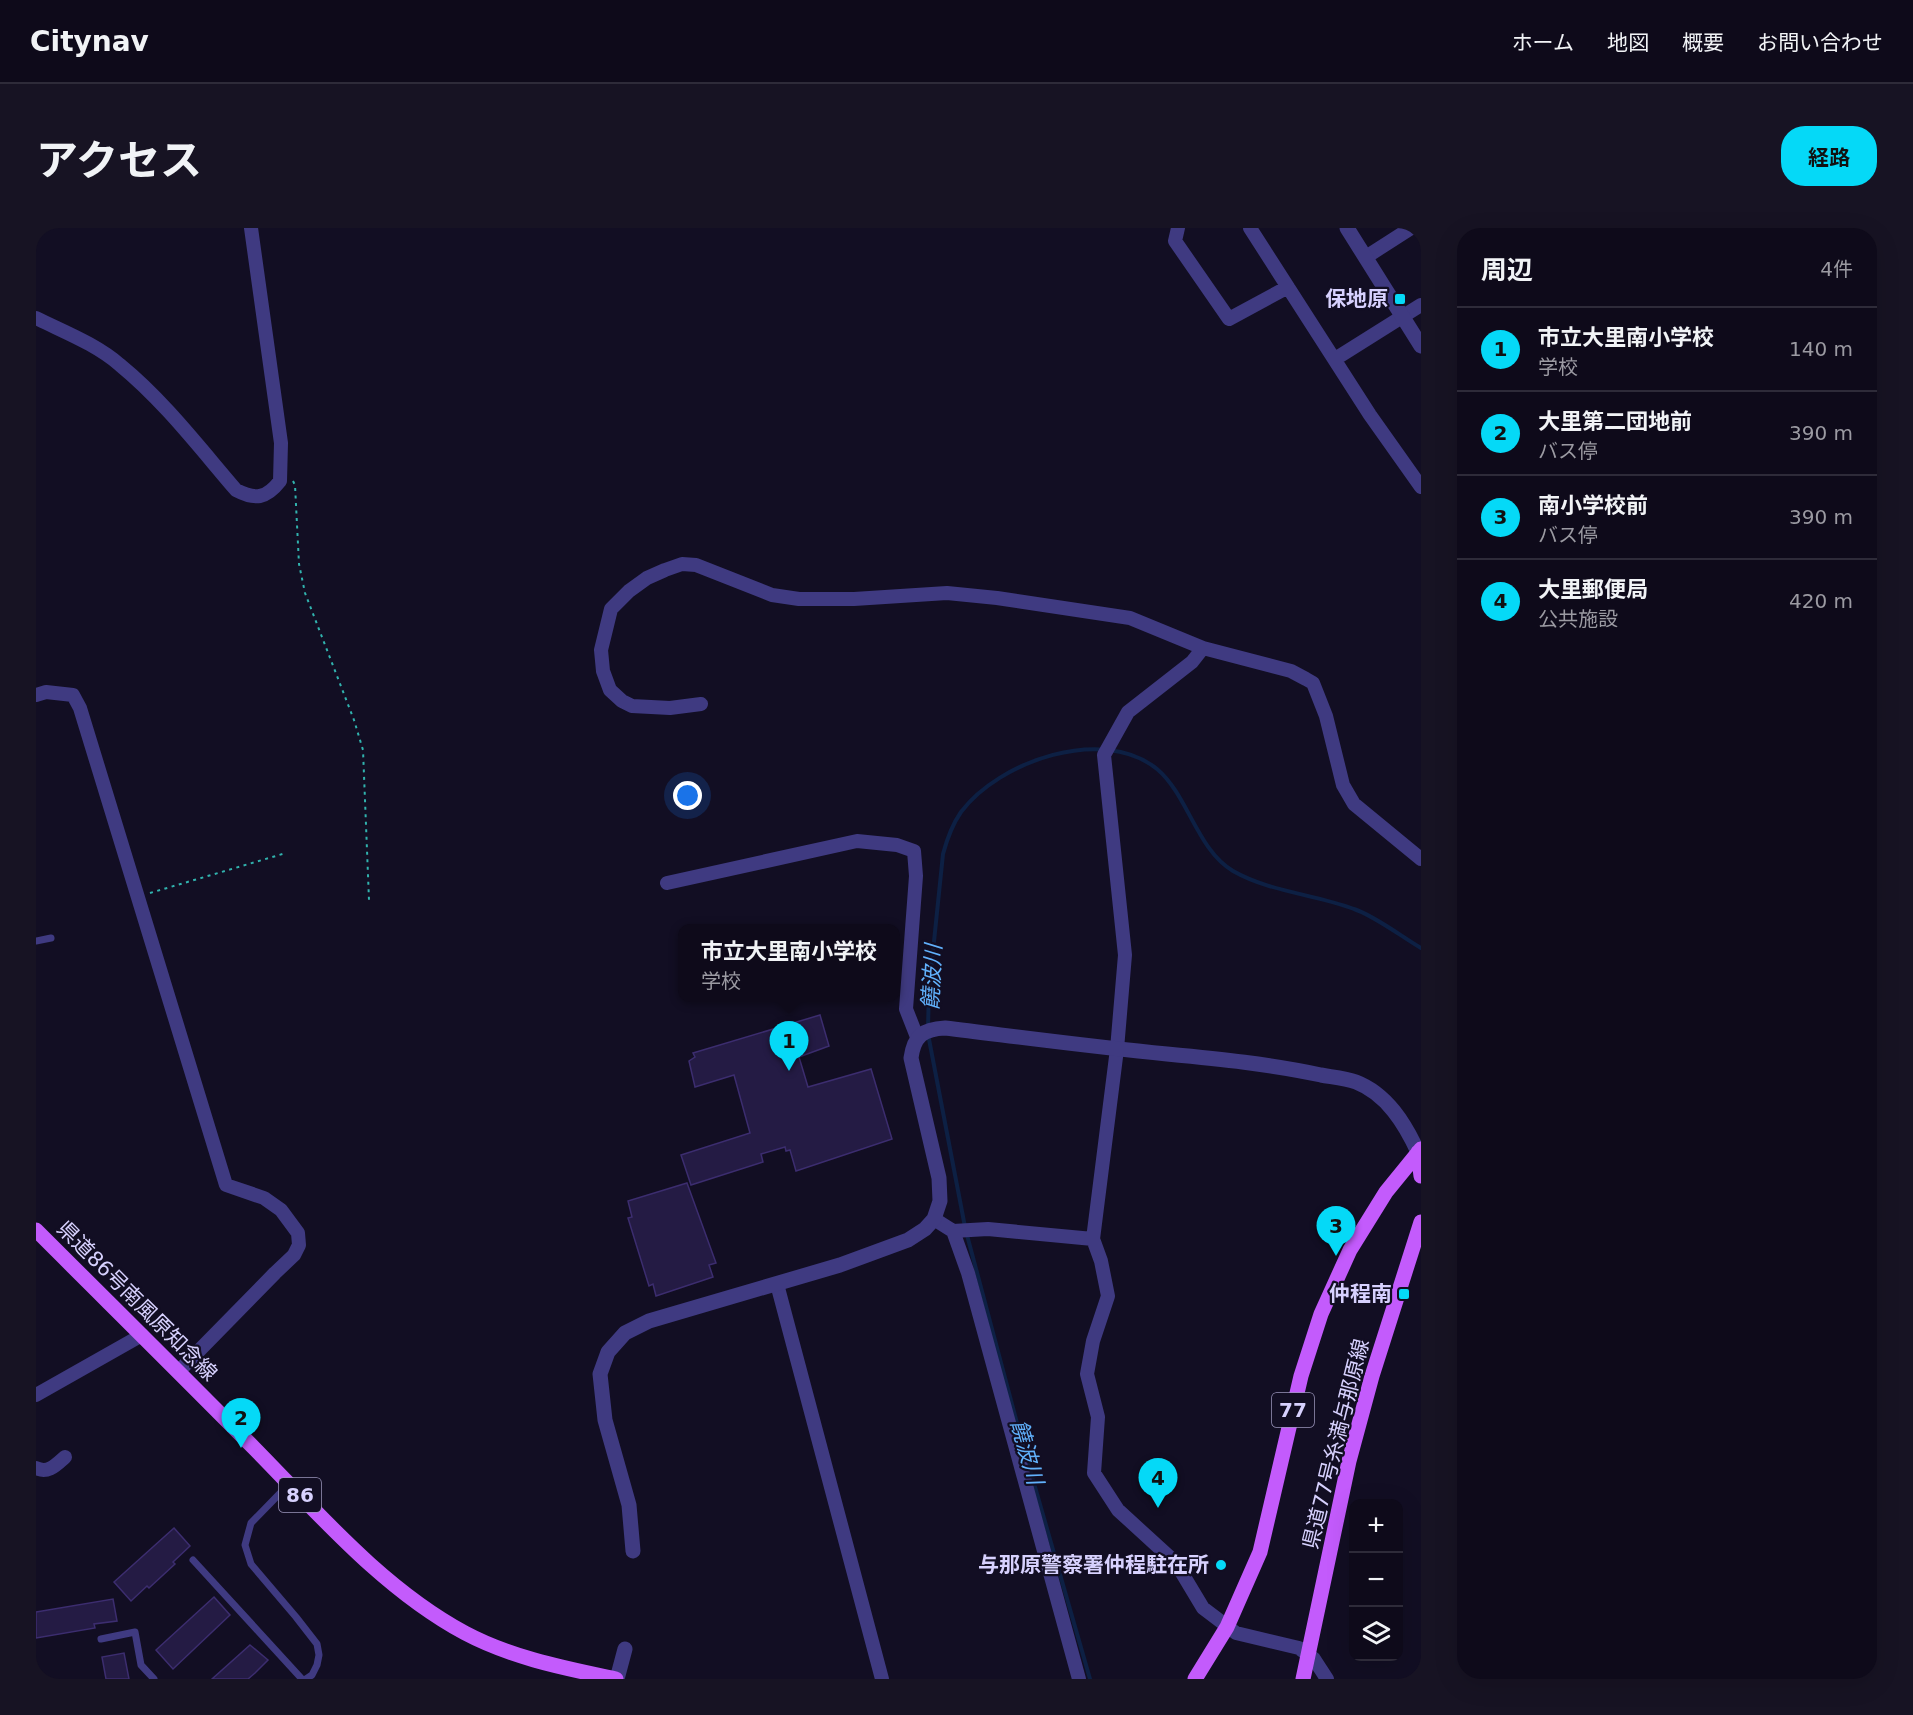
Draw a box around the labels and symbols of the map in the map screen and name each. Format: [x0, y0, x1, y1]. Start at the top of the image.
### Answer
place label: 保地原 [1325, 287, 1388, 311]
marker: 保地原 [1393, 292, 1407, 306]
your location [673, 781, 702, 810]
water label: 饒波川 [918, 941, 946, 1011]
pin: 1 [770, 1022, 808, 1071]
pin: 3 [1316, 1206, 1356, 1256]
street label: 県道86号南風原知念線 [52, 1216, 222, 1386]
place label: 仲程南 [1329, 1282, 1392, 1306]
marker: 仲程南 [1397, 1287, 1411, 1301]
street label: 県道77号糸満与那原線 [1298, 1336, 1374, 1552]
road number: 77 [1272, 1393, 1314, 1427]
pin: 2 [222, 1398, 260, 1448]
water label: 饒波川 [1006, 1417, 1049, 1489]
pin: 4 [1138, 1458, 1178, 1508]
road number: 86 [279, 1478, 321, 1512]
place label: 与那原警察署仲程駐在所 [978, 1553, 1209, 1577]
marker: 与那原警察署仲程駐在所 [1214, 1558, 1228, 1572]

